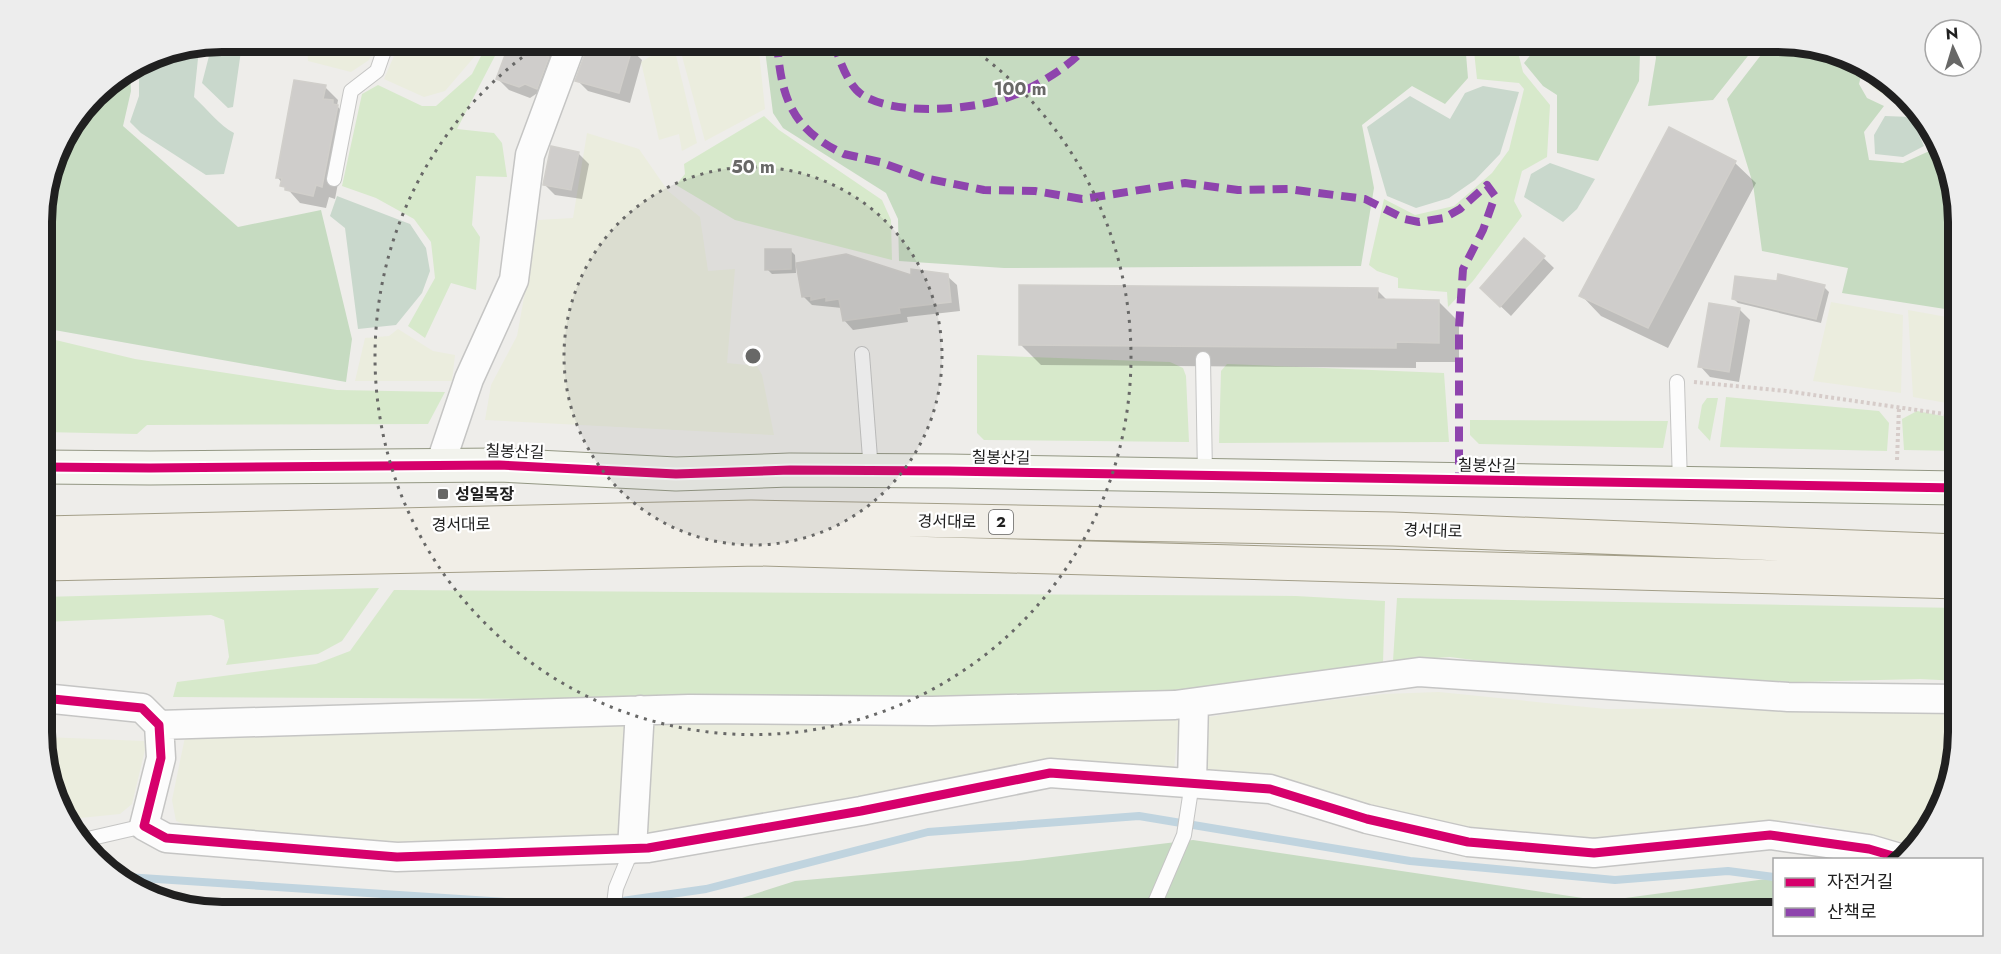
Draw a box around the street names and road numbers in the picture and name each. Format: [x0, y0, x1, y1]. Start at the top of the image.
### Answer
street label: 칠봉산길 [485, 439, 545, 464]
street label: 칠봉산길 [971, 445, 1031, 470]
street label: 칠봉산길 [1457, 453, 1517, 478]
street label: 경서대로 [917, 509, 977, 534]
road number: 2 [989, 510, 1013, 534]
street label: 경서대로 [431, 512, 491, 537]
street label: 경서대로 [1403, 518, 1463, 543]

